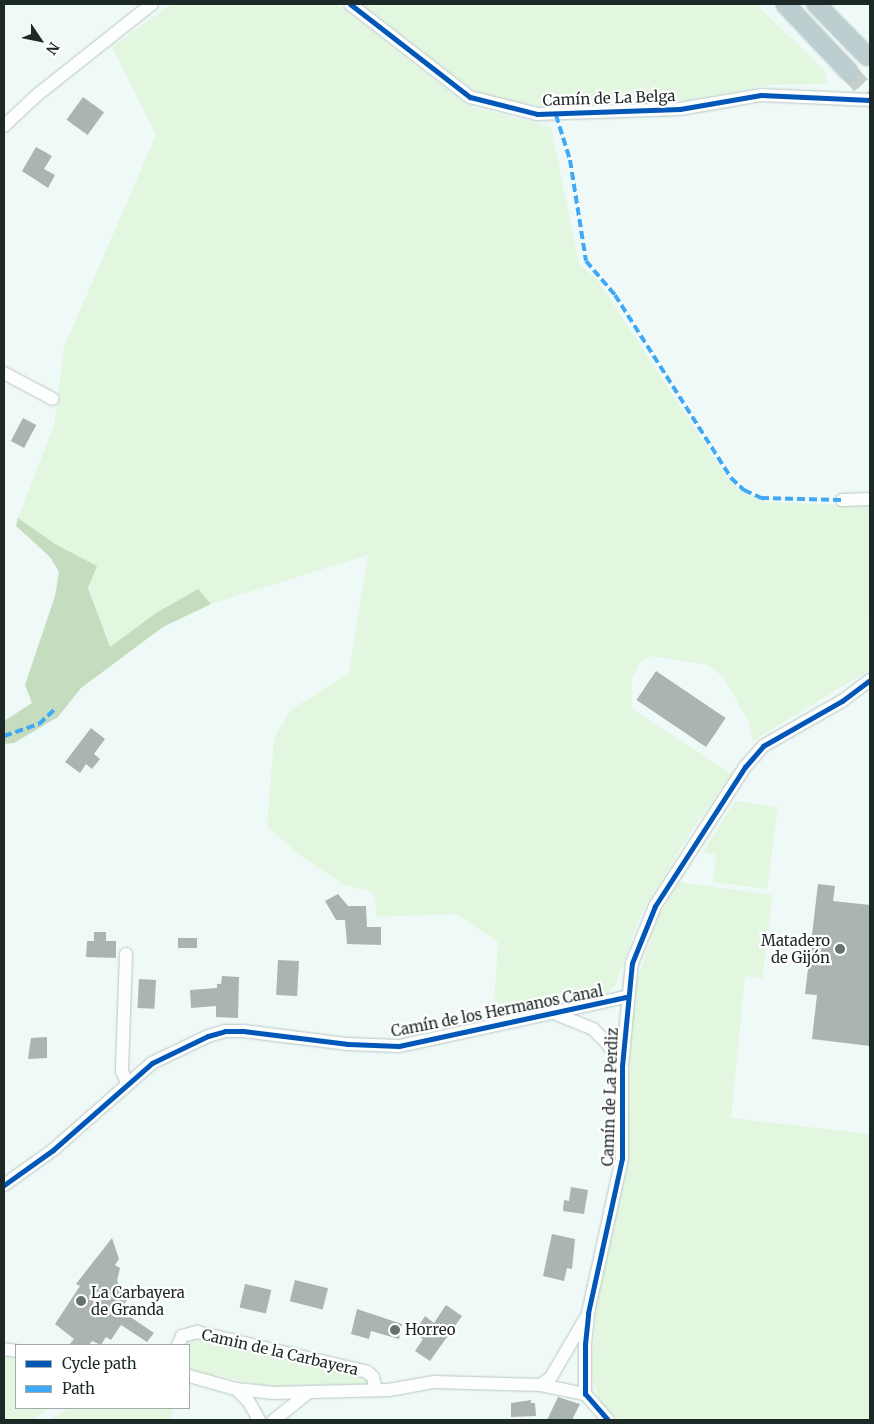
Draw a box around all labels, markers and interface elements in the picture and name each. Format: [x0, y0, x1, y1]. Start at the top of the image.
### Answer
north arrow [15, 15, 65, 65]
text: N [42, 39, 63, 58]
street label: Camín de La Belga [542, 87, 676, 109]
place label: Matadero de Gijón [761, 931, 830, 966]
marker: Matadero de Gijón [834, 943, 846, 955]
street label: Camín de los Hermanos Canal [389, 982, 605, 1040]
street label: Camín de La Perdiz [599, 1027, 621, 1167]
place label: La Carbayera de Granda [91, 1283, 185, 1318]
marker: La Carbayera de Granda [75, 1295, 87, 1307]
place label: Horreo [405, 1321, 455, 1339]
marker: Horreo [389, 1324, 401, 1336]
street label: Camin de la Carbayera [200, 1325, 360, 1379]
legend [15, 1344, 190, 1409]
text: Cycle path [62, 1354, 137, 1373]
text: Path [62, 1379, 95, 1398]

